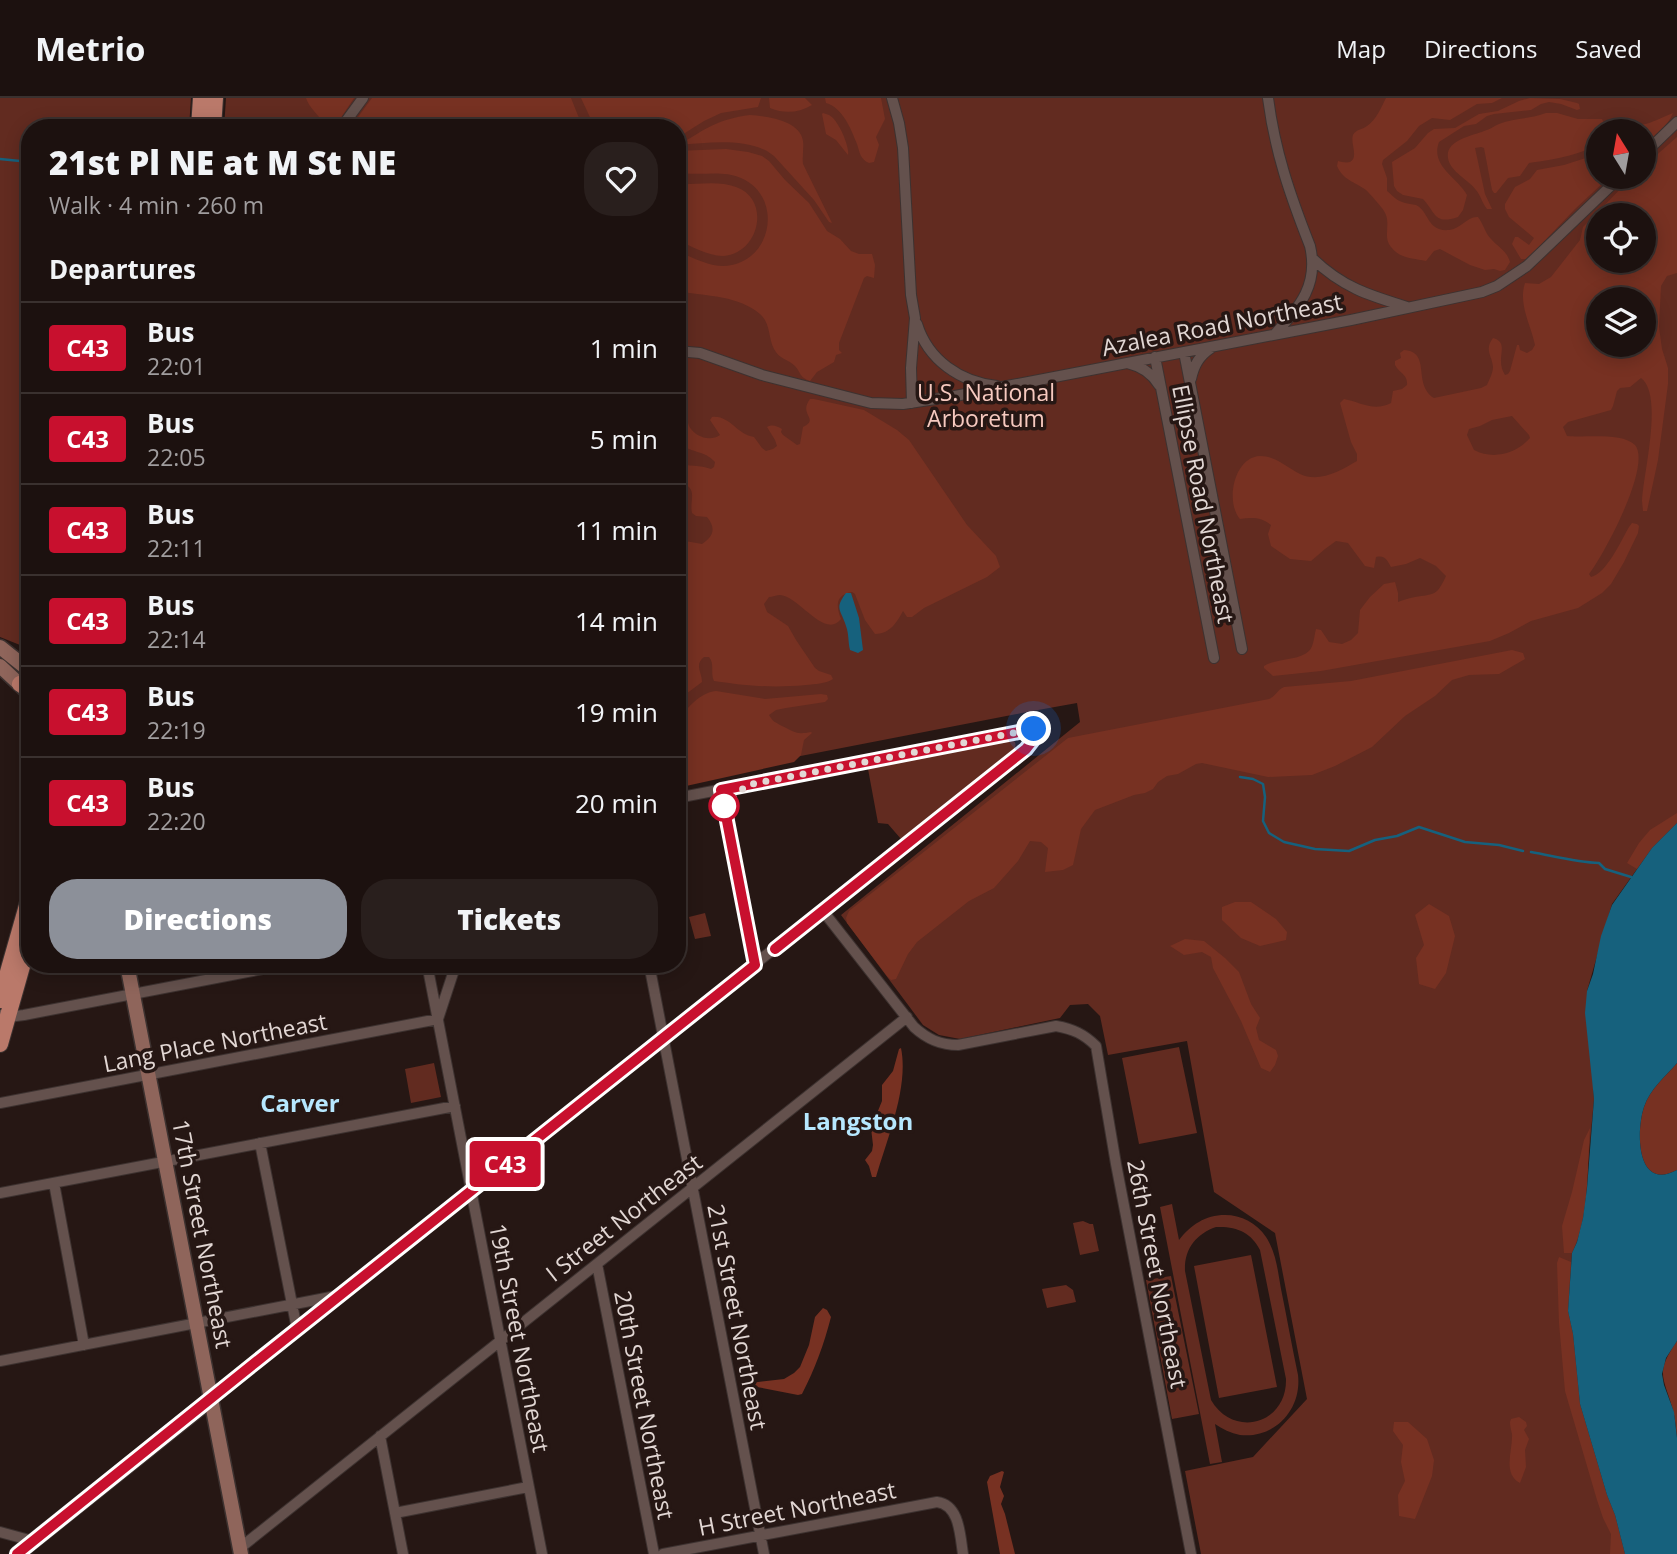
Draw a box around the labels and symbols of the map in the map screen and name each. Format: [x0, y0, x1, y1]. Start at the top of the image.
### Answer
north arrow [1586, 119, 1656, 189]
street label: Azalea Road Northeast [1099, 285, 1345, 363]
park label: U.S. National Arboretum [917, 376, 1055, 434]
street label: Ellipse Road Northeast [1165, 382, 1243, 626]
your location [1016, 711, 1051, 746]
unlabelled marker [709, 791, 739, 821]
street label: Lang Place Northeast [100, 1005, 329, 1079]
district label: Carver [260, 1086, 340, 1119]
district label: Langston [803, 1104, 913, 1137]
street label: 17th Street Northeast [165, 1117, 241, 1351]
line badge: C43 [465, 1141, 545, 1187]
street label: I Street Northeast [539, 1146, 708, 1288]
street label: 26th Street Northeast [1120, 1157, 1196, 1391]
street label: 21st Street Northeast [700, 1201, 776, 1432]
street label: 19th Street Northeast [482, 1221, 558, 1455]
street label: 20th Street Northeast [607, 1288, 683, 1522]
street label: H Street Northeast [695, 1473, 898, 1543]

